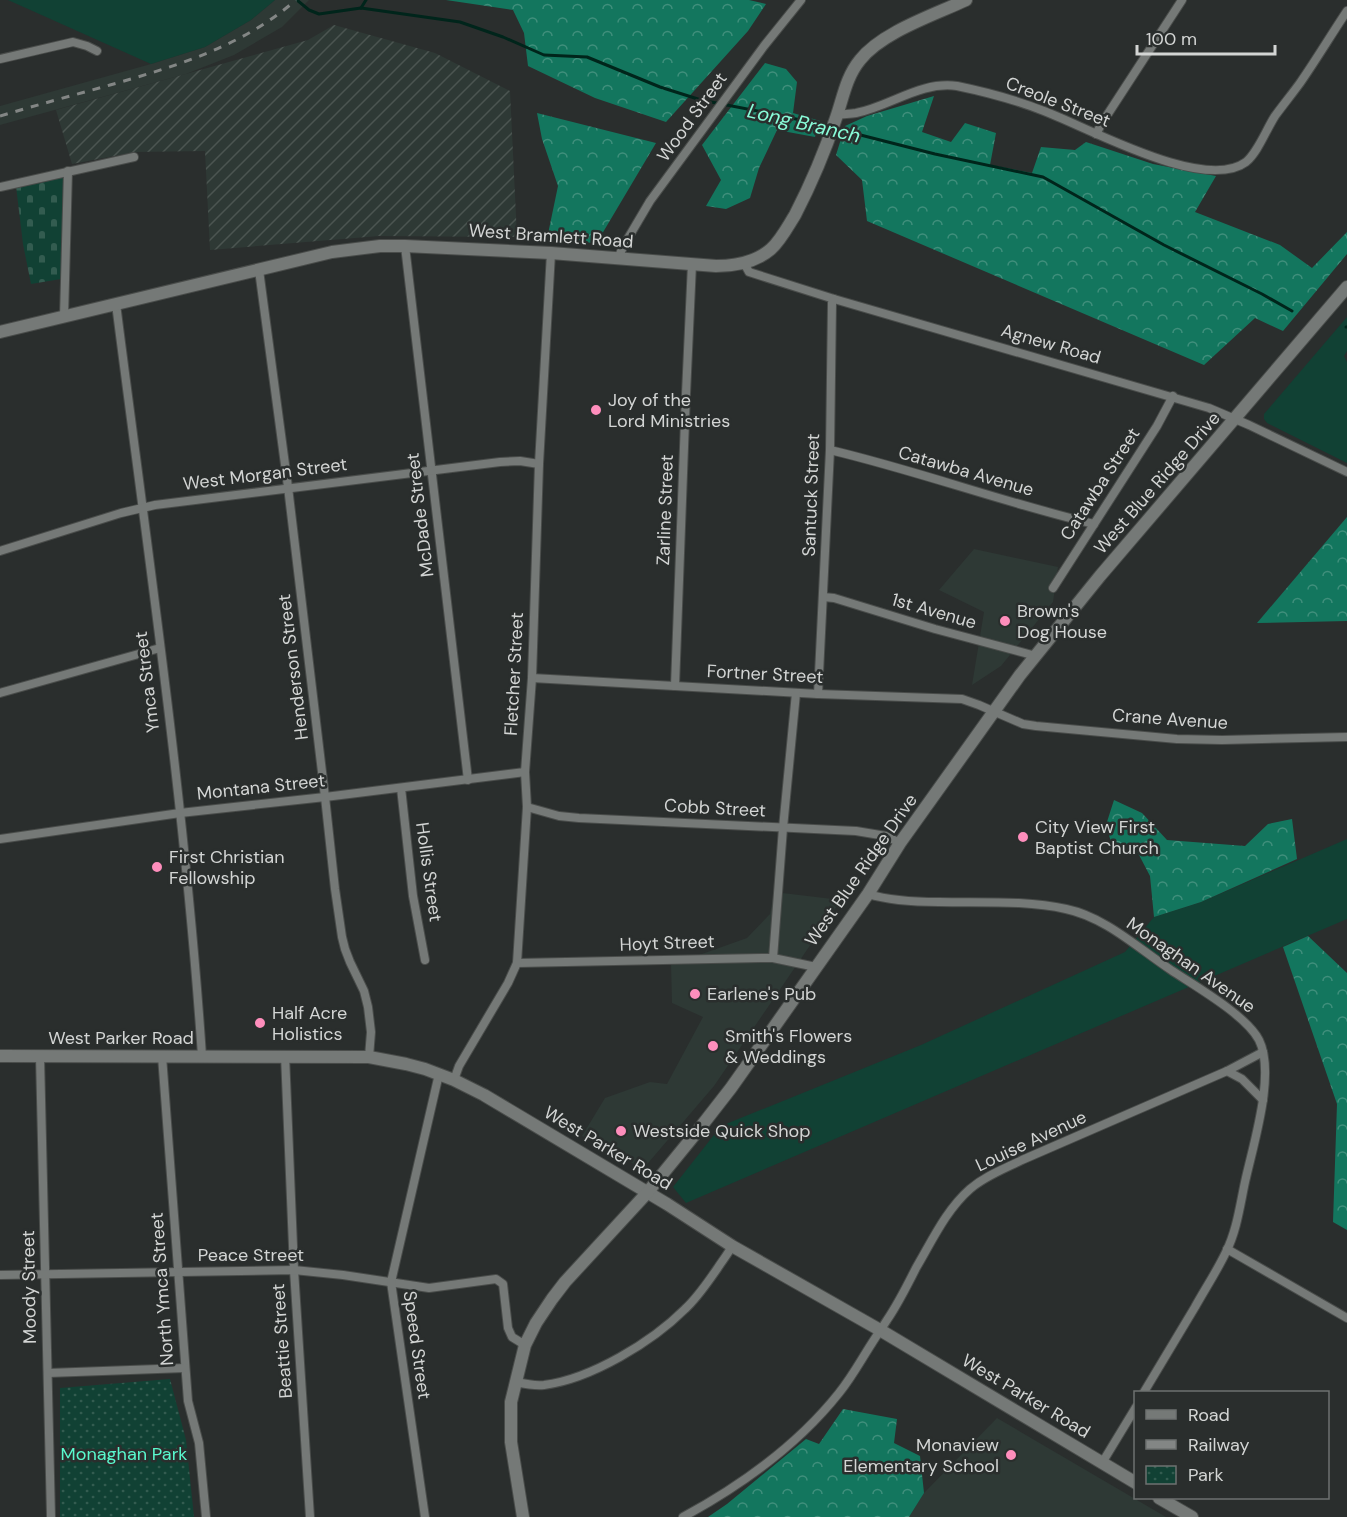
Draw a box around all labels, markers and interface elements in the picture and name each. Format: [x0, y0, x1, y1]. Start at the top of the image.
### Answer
scale bar [1137, 18, 1275, 56]
text: 100 m [1146, 27, 1197, 51]
street label: Wood Street [651, 67, 733, 167]
street label: Creole Street [1002, 71, 1114, 133]
water label: Long Branch [745, 97, 863, 149]
street label: West Bramlett Road [468, 218, 634, 254]
street label: Agnew Road [998, 318, 1104, 370]
place label: Joy of the Lord Ministries [608, 388, 730, 433]
marker: Joy of the Lord Ministries [589, 403, 603, 417]
street label: West Blue Ridge Drive [1089, 407, 1225, 559]
street label: Catawba Street [1055, 423, 1145, 545]
street label: Santuck Street [797, 433, 825, 557]
street label: Catawba Avenue [895, 440, 1037, 502]
street label: West Morgan Street [181, 452, 349, 496]
street label: McDade Street [400, 452, 440, 578]
street label: Zarline Street [651, 454, 679, 566]
street label: 1st Avenue [889, 587, 979, 635]
street label: Henderson Street [272, 593, 314, 741]
place label: Brown's Dog House [1017, 599, 1107, 644]
street label: Fletcher Street [499, 612, 529, 736]
marker: Brown's Dog House [998, 614, 1012, 628]
street label: Ymca Street [129, 630, 165, 734]
street label: Fortner Street [706, 659, 824, 689]
street label: Crane Avenue [1111, 703, 1229, 735]
street label: Montana Street [196, 768, 326, 806]
street label: West Blue Ridge Drive [799, 789, 923, 951]
street label: Cobb Street [663, 793, 767, 823]
place label: City View First Baptist Church [1035, 815, 1159, 860]
street label: Hollis Street [410, 821, 448, 923]
marker: City View First Baptist Church [1016, 830, 1030, 844]
place label: First Christian Fellowship [169, 845, 284, 890]
marker: First Christian Fellowship [150, 860, 164, 874]
street label: Monaghan Avenue [1122, 911, 1260, 1019]
street label: Hoyt Street [619, 929, 715, 957]
place label: Earlene's Pub [707, 982, 816, 1006]
marker: Earlene's Pub [688, 987, 702, 1001]
place label: Half Acre Holistics [272, 1001, 347, 1046]
marker: Half Acre Holistics [253, 1016, 267, 1030]
place label: Smith's Flowers & Weddings [725, 1024, 852, 1069]
street label: West Parker Road [48, 1026, 194, 1050]
marker: Smith's Flowers & Weddings [706, 1039, 720, 1053]
street label: West Parker Road [539, 1100, 677, 1196]
street label: Louise Avenue [972, 1105, 1090, 1177]
place label: Westside Quick Shop [633, 1119, 811, 1143]
marker: Westside Quick Shop [614, 1124, 628, 1138]
street label: North Ymca Street [145, 1212, 179, 1366]
street label: Moody Street [16, 1230, 42, 1344]
street label: Peace Street [198, 1243, 304, 1267]
street label: Beattie Street [266, 1283, 298, 1399]
street label: Speed Street [398, 1289, 436, 1401]
street label: West Parker Road [957, 1348, 1095, 1444]
legend [1134, 1391, 1329, 1499]
text: Road [1188, 1403, 1230, 1427]
place label: Monaview Elementary School [843, 1433, 999, 1478]
text: Railway [1188, 1433, 1250, 1457]
park label: Monaghan Park [61, 1442, 187, 1466]
marker: Monaview Elementary School [1004, 1448, 1018, 1462]
text: Park [1188, 1463, 1224, 1487]

